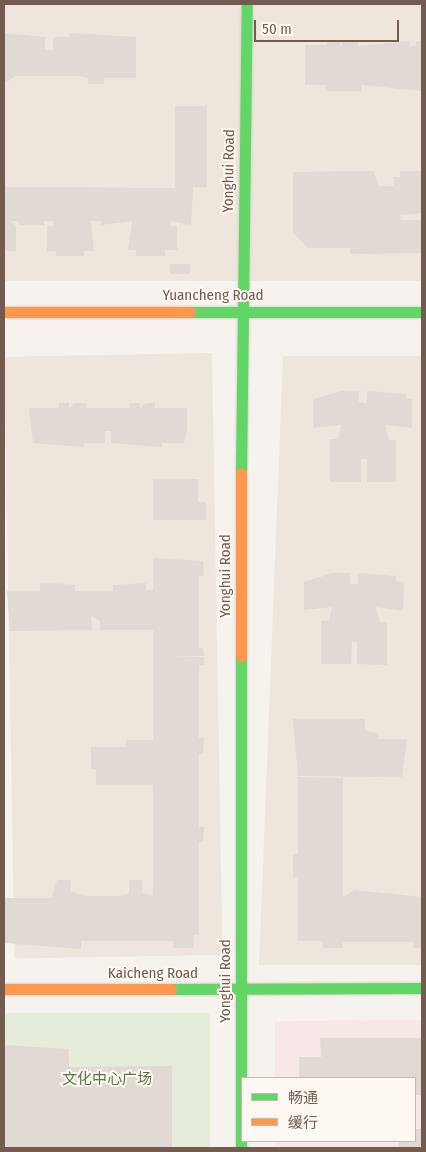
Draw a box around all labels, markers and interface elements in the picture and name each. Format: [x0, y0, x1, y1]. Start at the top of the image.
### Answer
scale bar [256, 10, 401, 42]
text: 50 m [262, 20, 292, 38]
street label: Yonghui Road [219, 129, 239, 213]
street label: Yuancheng Road [162, 287, 264, 305]
street label: Yonghui Road [217, 534, 235, 618]
street label: Yonghui Road [217, 939, 235, 1023]
street label: Kaicheng Road [108, 965, 198, 983]
park label: 文化中心广场 [62, 1071, 152, 1089]
legend [241, 1077, 416, 1142]
text: 畅通 [288, 1089, 318, 1107]
text: 缓行 [288, 1114, 318, 1132]

